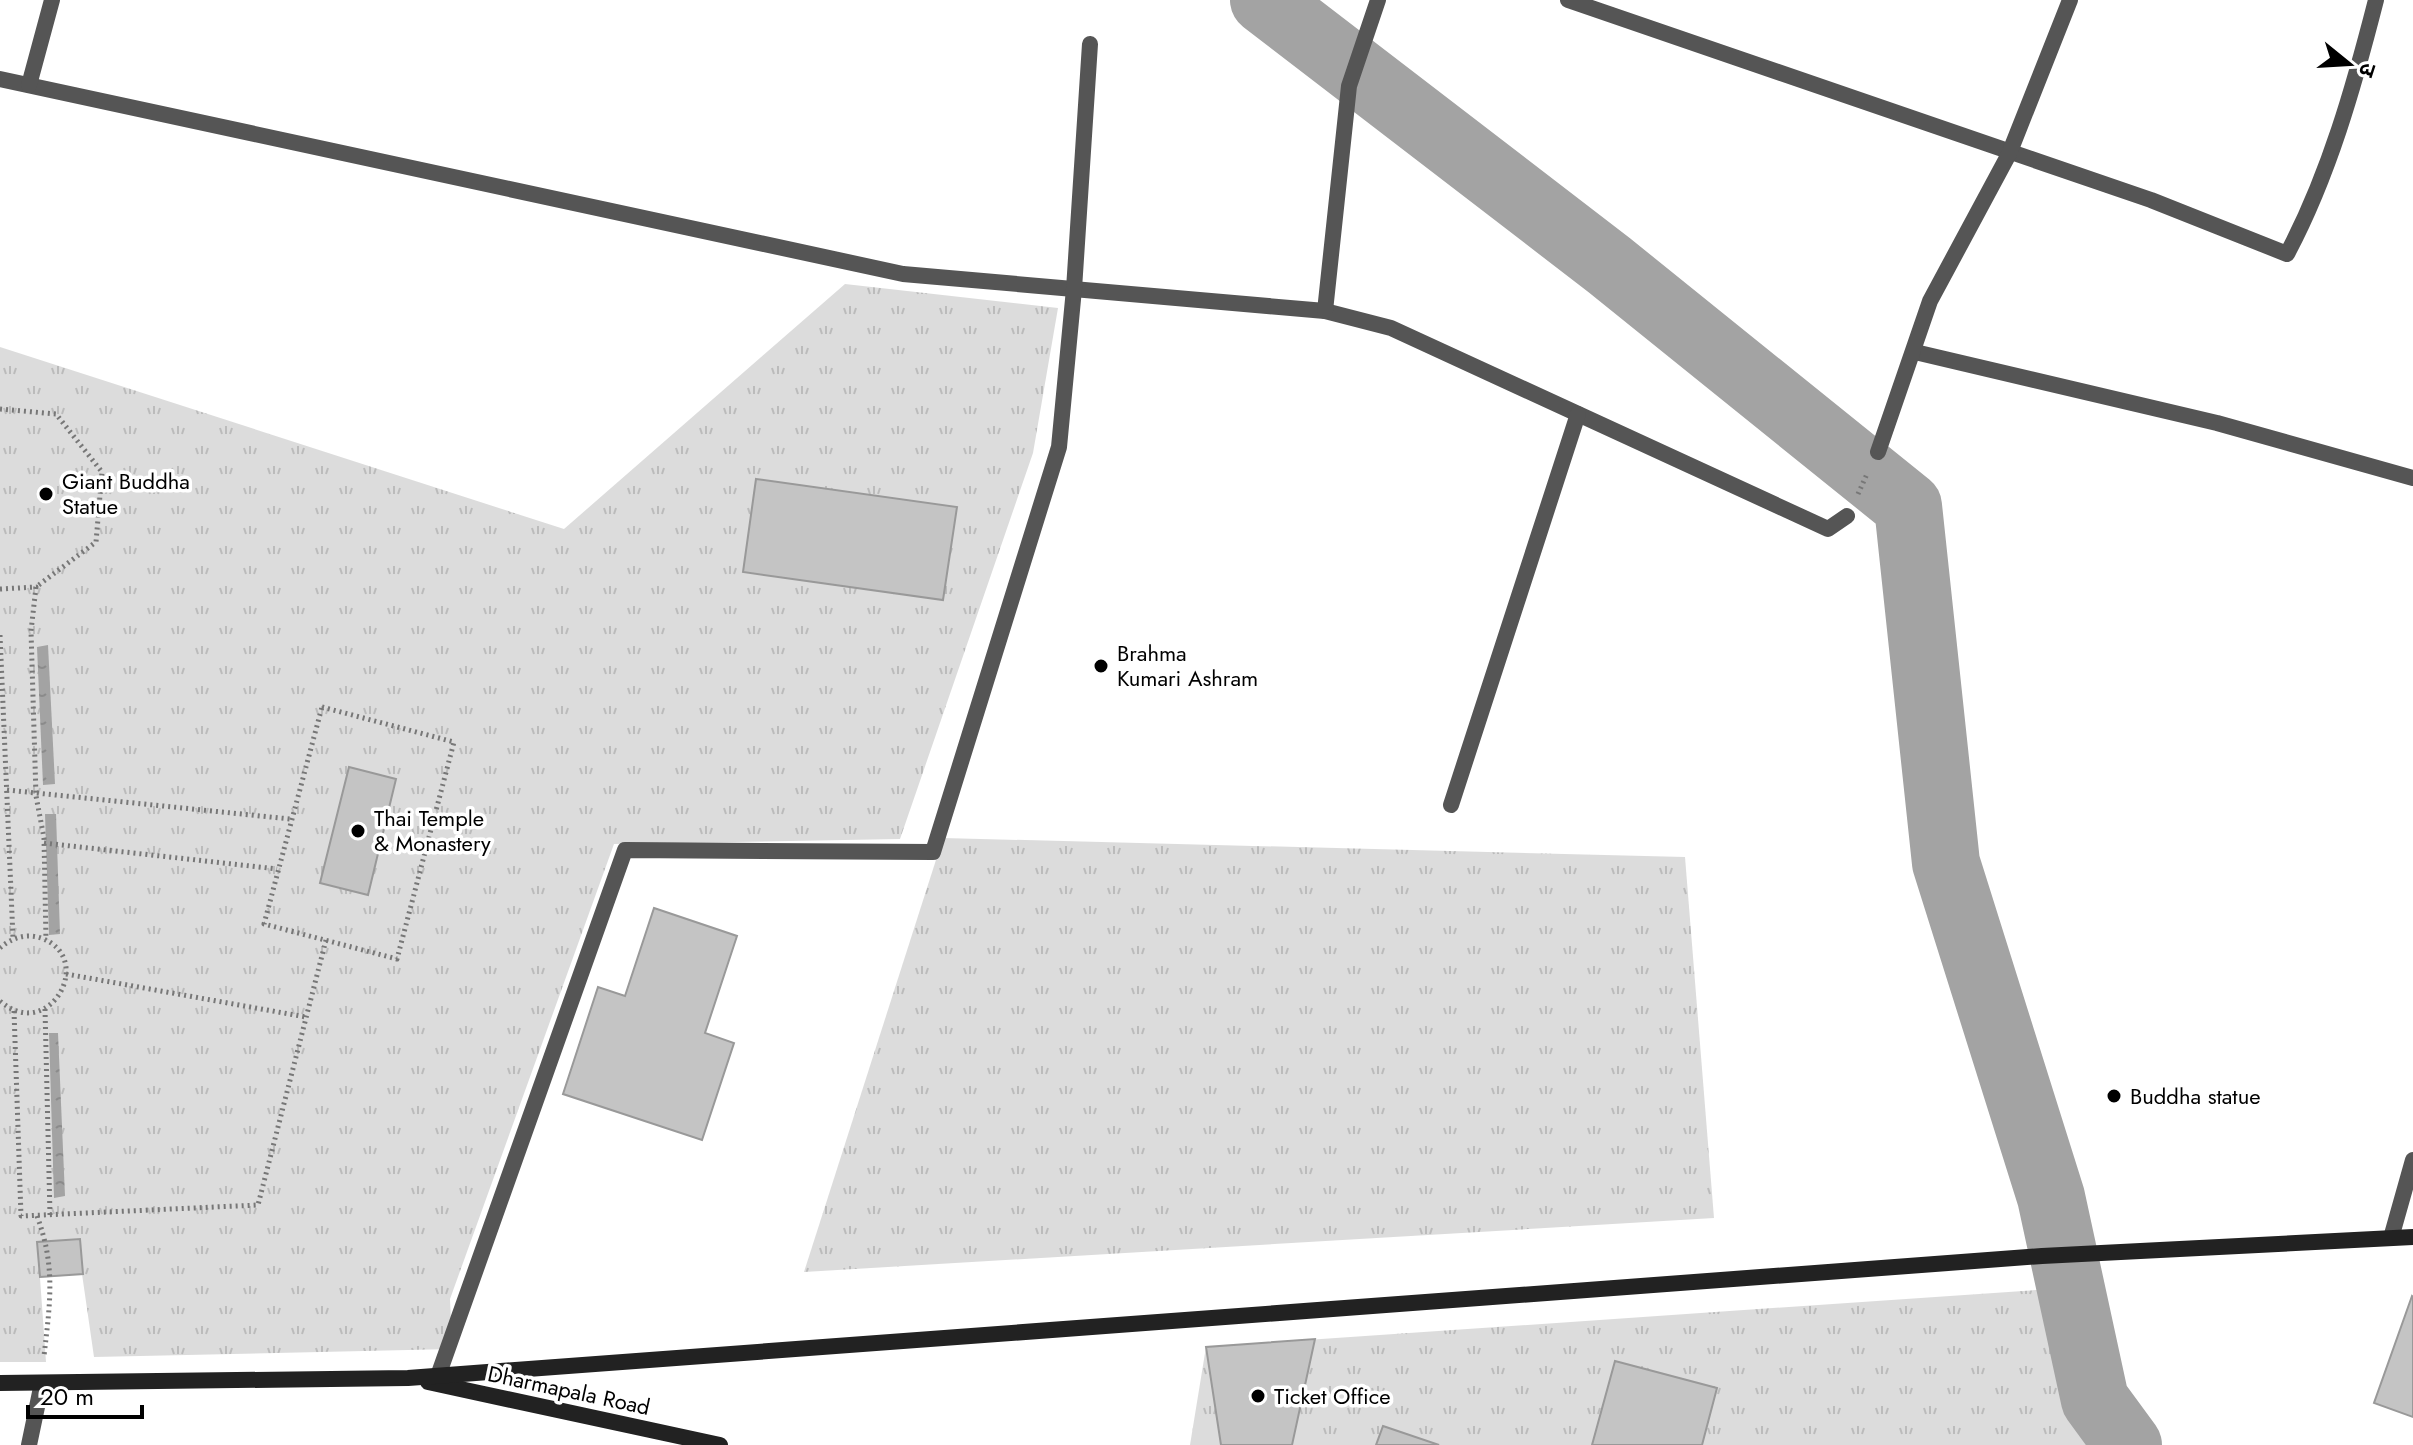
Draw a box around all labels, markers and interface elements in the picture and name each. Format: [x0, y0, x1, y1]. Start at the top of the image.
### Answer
north arrow [2309, 24, 2389, 104]
text: उ [2350, 59, 2385, 82]
place label: Giant Buddha Statue [62, 465, 190, 522]
marker: Giant Buddha Statue [37, 485, 55, 503]
place label: Brahma Kumari Ashram [1117, 637, 1258, 694]
marker: Brahma Kumari Ashram [1092, 657, 1110, 675]
place label: Thai Temple & Monastery [374, 802, 491, 859]
marker: Thai Temple & Monastery [349, 822, 367, 840]
place label: Buddha statue [2130, 1080, 2261, 1112]
marker: Buddha statue [2105, 1087, 2123, 1105]
street label: Dharmapala Road [485, 1357, 653, 1423]
scale bar [28, 1369, 142, 1419]
text: 20 m [40, 1379, 94, 1414]
place label: Ticket Office [1274, 1380, 1391, 1412]
marker: Ticket Office [1249, 1387, 1267, 1405]

